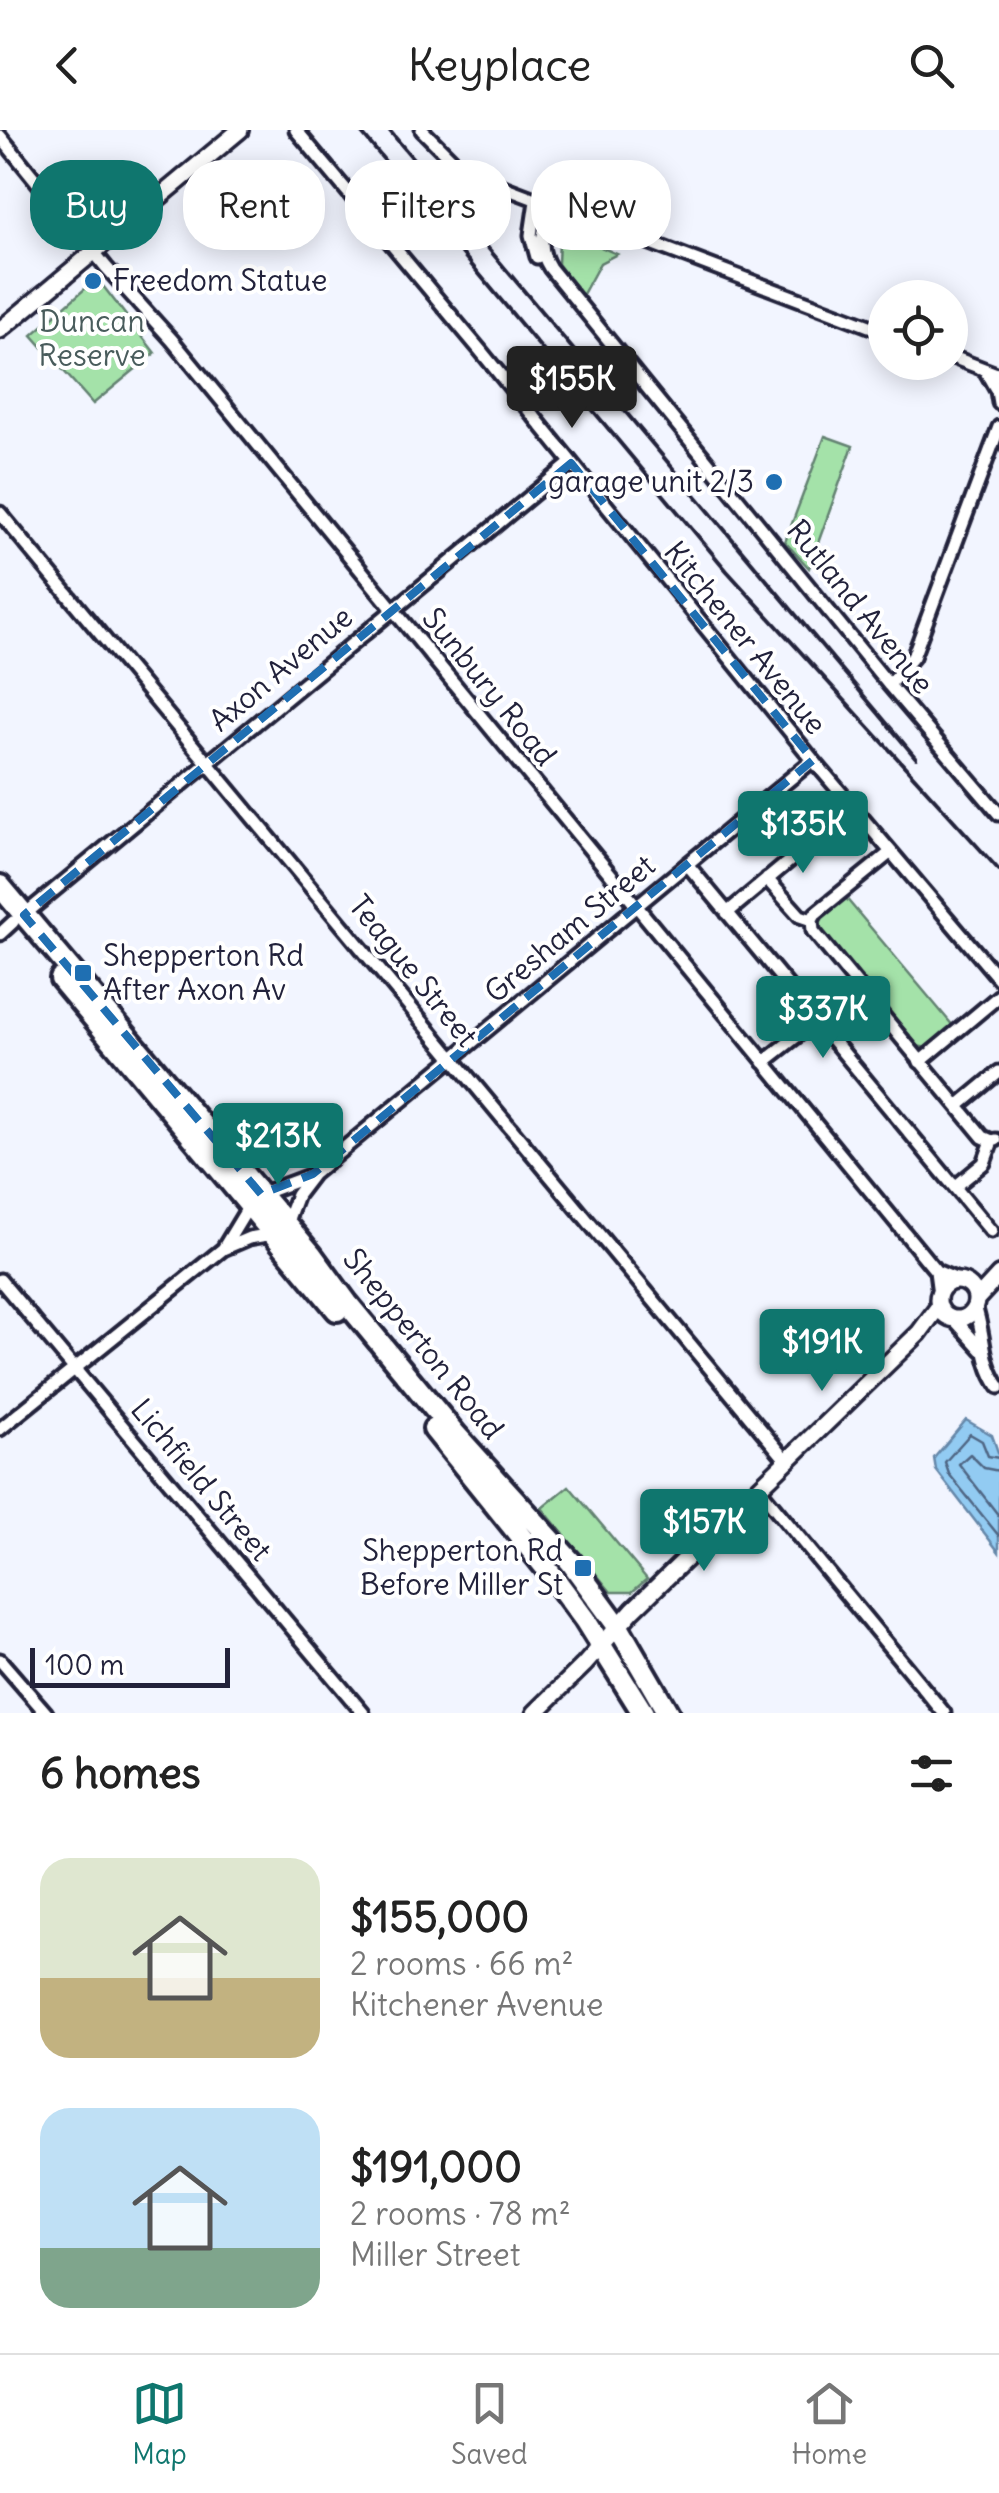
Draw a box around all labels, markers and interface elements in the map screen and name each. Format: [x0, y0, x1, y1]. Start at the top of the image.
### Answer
text: Keyplace [407, 37, 592, 93]
icon: back [40, 38, 95, 93]
icon: search [904, 38, 959, 93]
chip: Buy [30, 160, 163, 250]
chip: Rent [183, 160, 325, 250]
chip: Filters [345, 160, 511, 250]
chip: New [531, 160, 671, 250]
place label: Freedom Statue [113, 261, 327, 299]
marker: Freedom Statue [82, 270, 104, 292]
map controls [868, 280, 968, 380]
button: locate [868, 280, 968, 380]
park label: Duncan Reserve [38, 302, 146, 374]
pin: $155K [502, 346, 642, 431]
text: $155K [529, 358, 615, 399]
place label: garage unit 2/3 [548, 462, 754, 500]
marker: garage unit 2/3 [763, 471, 785, 493]
street label: Rutland Avenue [779, 512, 943, 701]
street label: Kitchener Avenue [656, 533, 835, 742]
street label: Axon Avenue [201, 597, 360, 739]
street label: Sunbury Road [414, 600, 565, 773]
pin: $135K [733, 791, 873, 876]
text: $135K [760, 803, 846, 844]
street label: Gresham Street [476, 846, 662, 1011]
street label: Teague Street [341, 887, 487, 1054]
place label: Shepperton Rd After Axon Av [103, 936, 304, 1008]
marker: Shepperton Rd After Axon Av [72, 962, 94, 984]
pin: $337K [753, 976, 893, 1061]
text: $337K [778, 988, 868, 1029]
pin: $213K [208, 1103, 348, 1188]
text: $213K [235, 1115, 321, 1156]
street label: Shepperton Road [335, 1240, 512, 1446]
pin: $191K [752, 1309, 892, 1394]
text: $191K [782, 1321, 862, 1362]
street label: Lichfield Street [123, 1391, 281, 1568]
pin: $157K [634, 1489, 774, 1574]
text: $157K [662, 1501, 746, 1542]
place label: Shepperton Rd Before Miller St [360, 1531, 563, 1603]
marker: Shepperton Rd Before Miller St [572, 1557, 594, 1579]
scale bar [30, 1643, 230, 1688]
text: 100 m [45, 1647, 124, 1683]
icon: filters [904, 1746, 959, 1801]
text: 6 homes [40, 1747, 201, 1799]
text: $155,000 [350, 1891, 529, 1943]
icon: home [120, 1898, 240, 2018]
text: 2 rooms · 66 m² [350, 1943, 573, 1984]
text: Kitchener Avenue [350, 1984, 603, 2025]
text: $191,000 [350, 2141, 522, 2193]
icon: home [120, 2148, 240, 2268]
text: 2 rooms · 78 m² [350, 2193, 571, 2234]
text: Miller Street [350, 2234, 521, 2275]
tab: Map [132, 2376, 187, 2472]
tab: Saved [451, 2376, 528, 2472]
tab: Home [792, 2376, 867, 2472]

